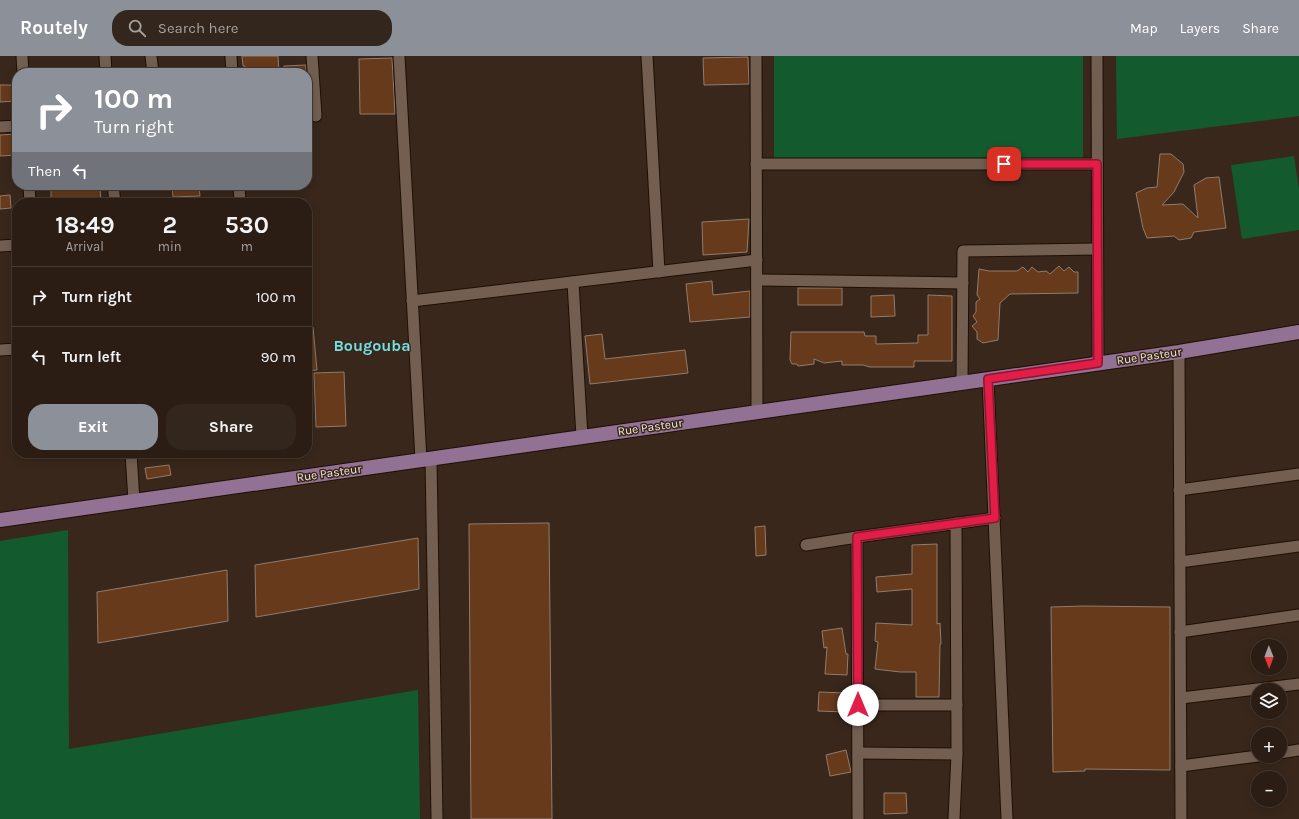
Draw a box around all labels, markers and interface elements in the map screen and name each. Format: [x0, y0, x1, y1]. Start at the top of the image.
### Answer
search box [112, 10, 392, 46]
text: Routely [20, 17, 88, 39]
icon: search [126, 17, 148, 39]
text: Search here [158, 19, 239, 37]
text: Map [1130, 20, 1158, 37]
text: Layers [1180, 20, 1220, 37]
text: Share [1242, 20, 1279, 37]
text: 100 m [94, 82, 173, 115]
icon: right [28, 84, 80, 136]
text: Turn right [94, 116, 174, 138]
pin [987, 147, 1021, 181]
icon: arrive [993, 153, 1015, 175]
icon: left [69, 160, 91, 182]
text: Then [28, 162, 61, 180]
text: 18:49 [55, 211, 115, 239]
text: 2 [162, 211, 177, 239]
text: 530 [225, 211, 269, 239]
text: Arrival [66, 239, 104, 254]
text: min [158, 239, 182, 254]
text: m [241, 239, 253, 254]
icon: right [28, 286, 50, 308]
text: Turn right [62, 288, 132, 306]
text: 100 m [256, 288, 296, 306]
district label: Bougouba [333, 336, 411, 355]
street label: Rue Pasteur [1116, 344, 1183, 367]
icon: left [28, 346, 50, 368]
text: Turn left [62, 348, 121, 366]
text: 90 m [261, 348, 296, 366]
button: Exit [28, 404, 158, 450]
button: Share [166, 404, 296, 450]
street label: Rue Pasteur [617, 415, 684, 438]
street label: Rue Pasteur [296, 461, 363, 484]
north arrow [1251, 639, 1287, 675]
map controls [1251, 639, 1287, 807]
button: layers [1251, 683, 1287, 719]
position arrow [837, 684, 879, 726]
button: + [1251, 727, 1287, 763]
button: − [1251, 771, 1287, 807]

